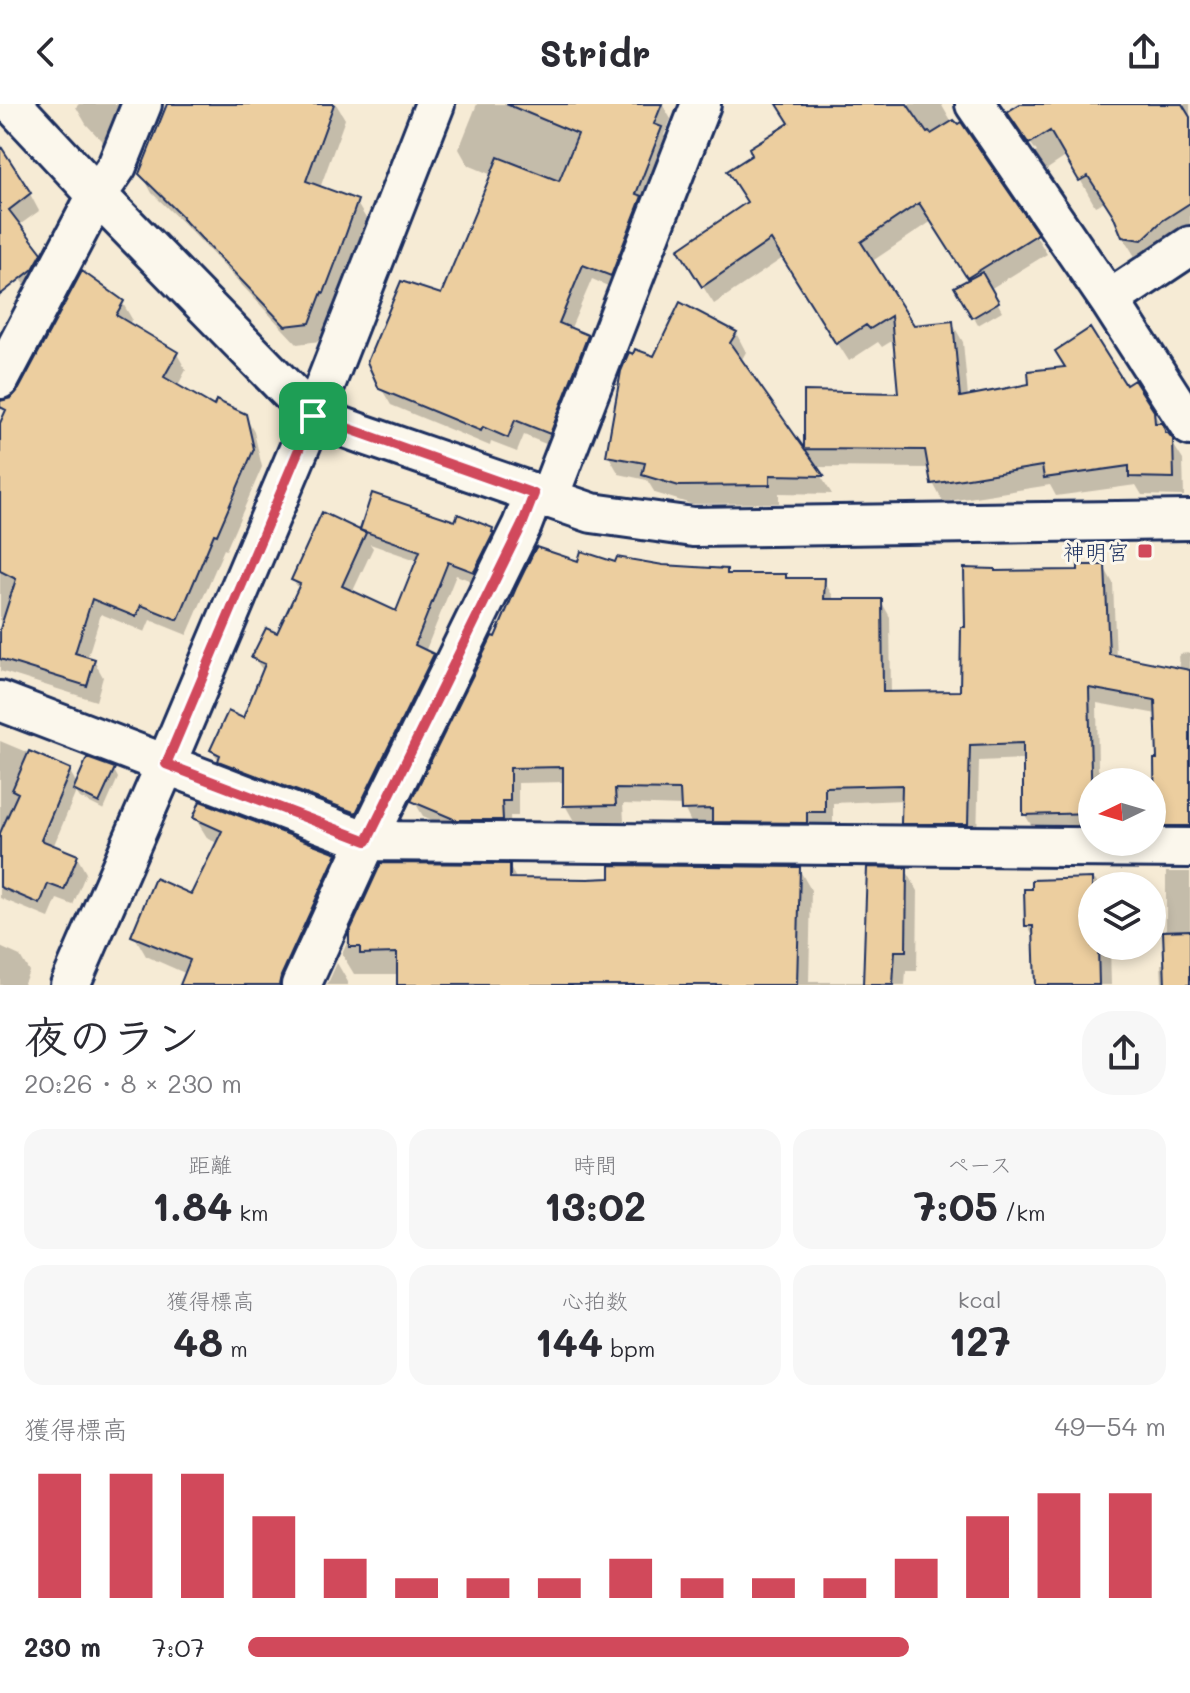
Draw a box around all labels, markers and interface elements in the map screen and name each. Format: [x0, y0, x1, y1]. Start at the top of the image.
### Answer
text: Stridr [540, 29, 651, 76]
icon: back [24, 30, 68, 74]
icon: share [1122, 30, 1166, 74]
pin [279, 382, 347, 450]
icon: arrive [291, 394, 335, 438]
place label: 神明宮 [1063, 537, 1129, 566]
marker: 神明宮 [1136, 542, 1154, 560]
north arrow [1078, 768, 1166, 856]
map controls [1078, 768, 1166, 960]
button: layers [1078, 872, 1166, 960]
text: 夜のラン [24, 1007, 200, 1064]
button: share [1082, 1011, 1166, 1095]
text: 20:26 · 8 × 230 m [24, 1066, 242, 1100]
text: 距離 [188, 1150, 232, 1179]
text: 時間 [573, 1150, 617, 1179]
text: ペース [947, 1150, 1012, 1179]
text: 1.84 [152, 1179, 232, 1231]
text: 13:02 [544, 1179, 646, 1231]
text: 7:05 [914, 1179, 998, 1231]
text: km [232, 1198, 269, 1227]
text: /km [998, 1198, 1046, 1227]
text: kcal [958, 1285, 1002, 1314]
text: 獲得標高 [166, 1286, 254, 1315]
text: 心拍数 [562, 1286, 628, 1315]
text: 127 [948, 1314, 1011, 1366]
text: 48 [173, 1315, 223, 1367]
text: 144 [535, 1315, 603, 1367]
text: m [223, 1334, 248, 1363]
text: bpm [603, 1334, 655, 1363]
text: 49–54 m [1055, 1409, 1166, 1443]
text: 獲得標高 [24, 1412, 128, 1446]
text: 230 m [24, 1630, 101, 1664]
text: 7:07 [152, 1630, 205, 1664]

